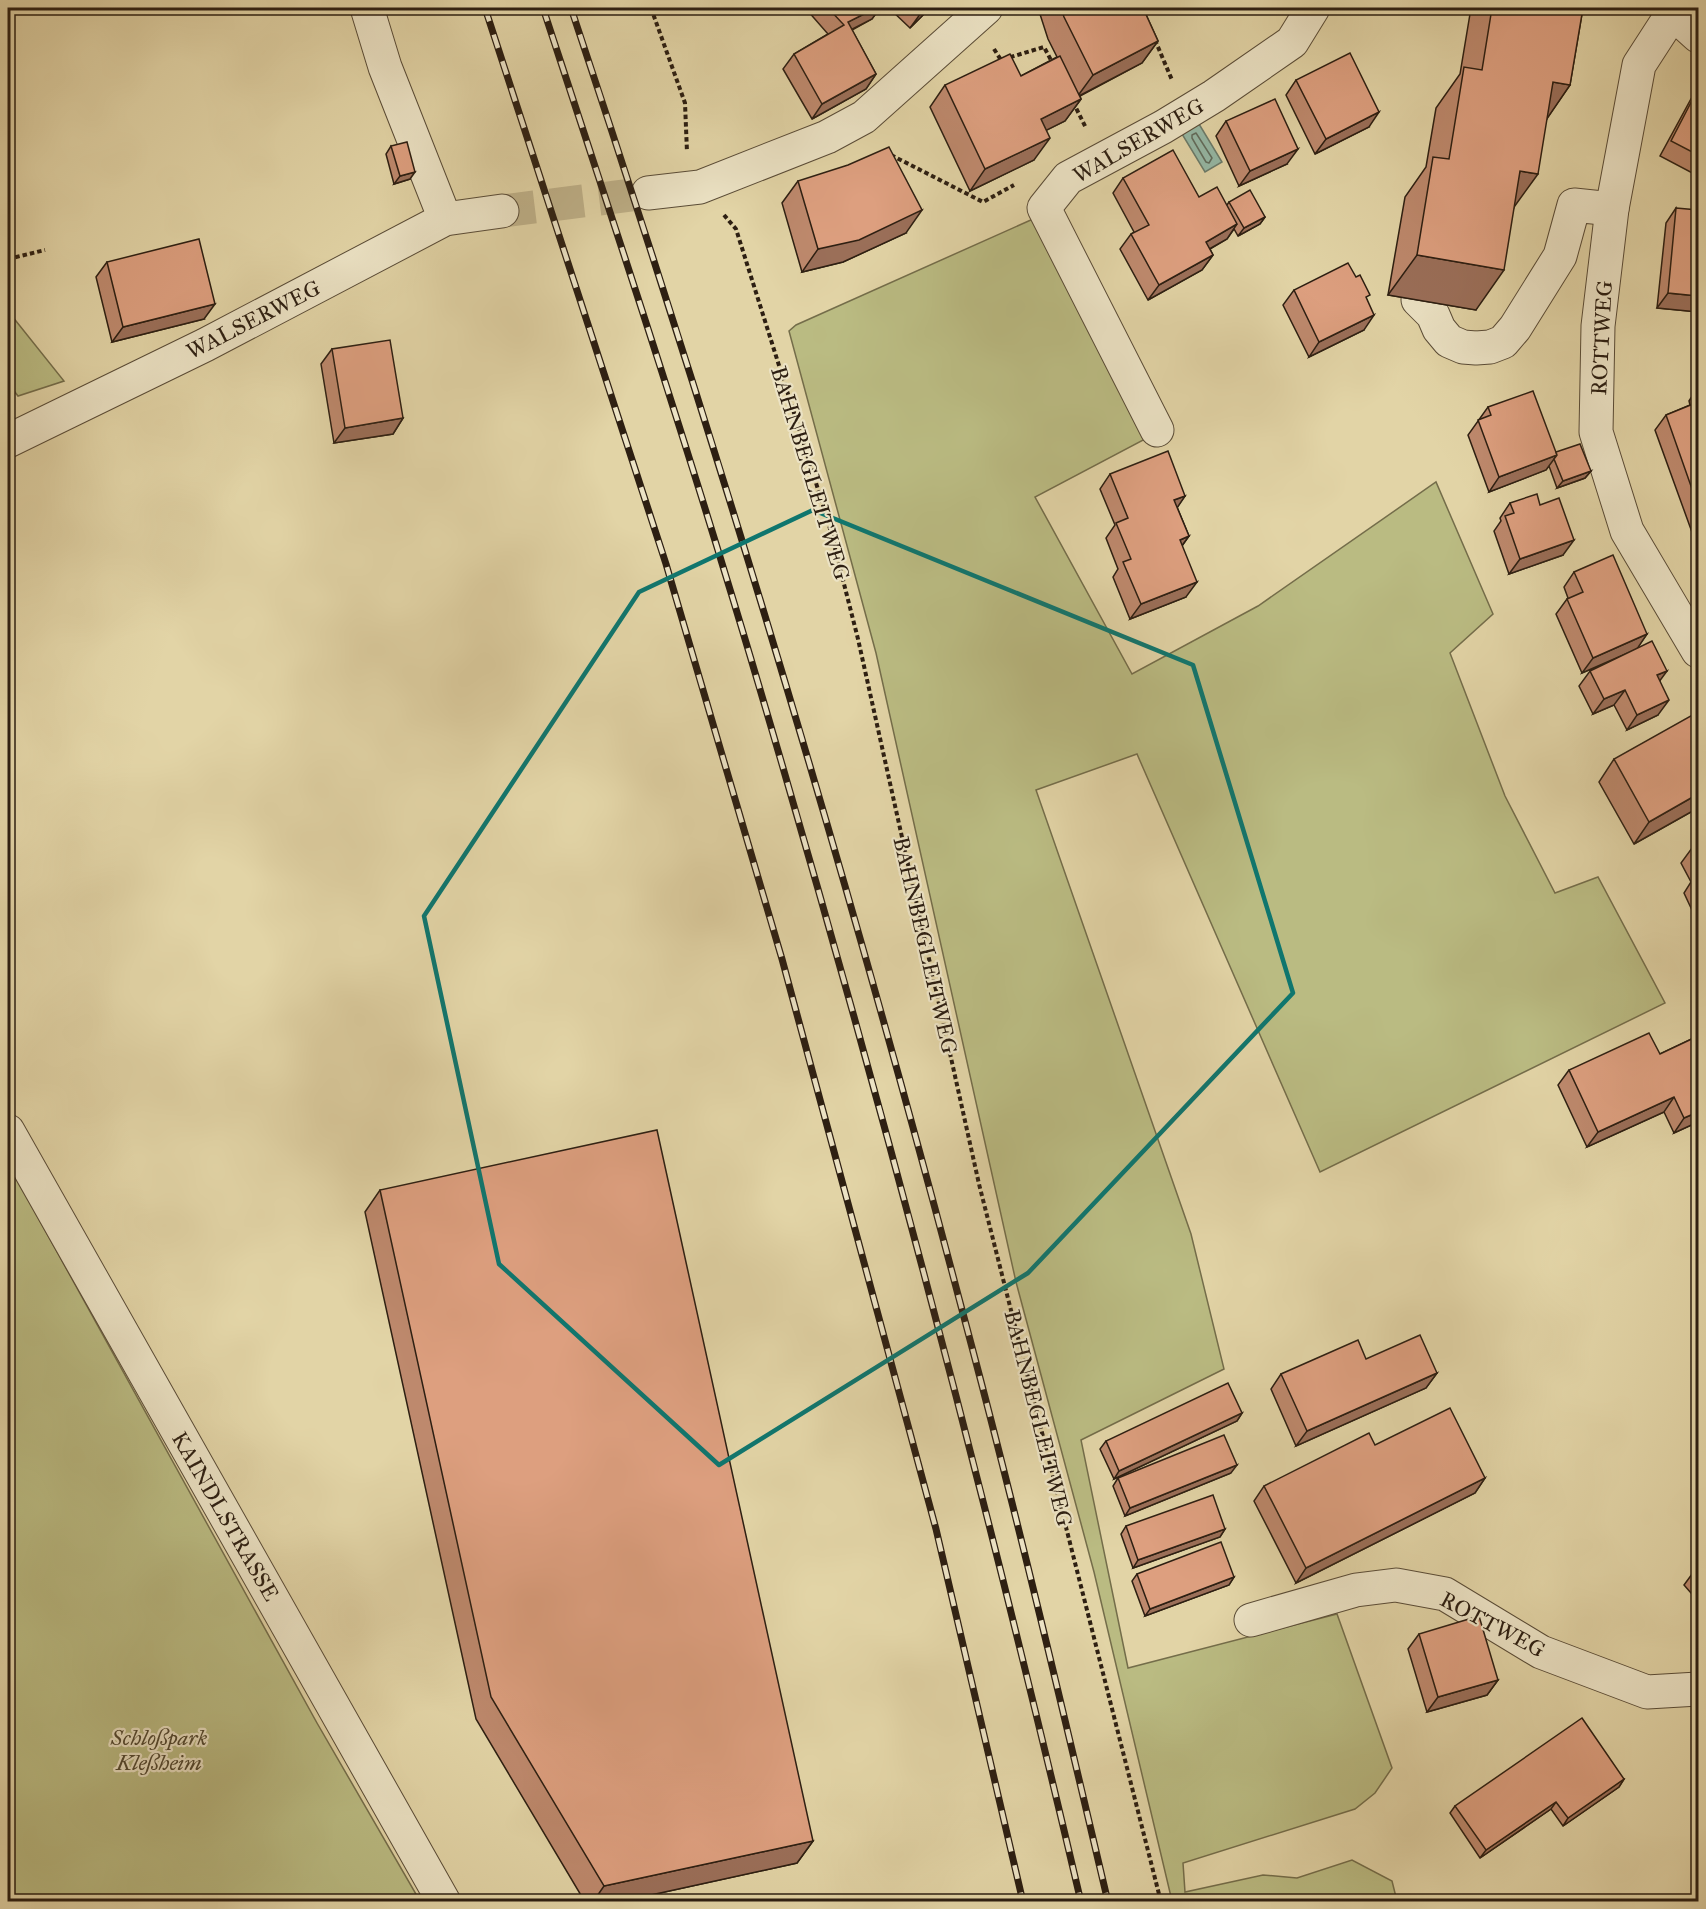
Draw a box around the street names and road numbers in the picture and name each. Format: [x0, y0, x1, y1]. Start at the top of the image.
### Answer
street label: WALSERWEG [1068, 92, 1209, 189]
street label: WALSERWEG [182, 274, 325, 365]
street label: ROTTWEG [1585, 280, 1618, 396]
street label: BAHNBEGLEITWEG [765, 363, 856, 583]
street label: BAHNBEGLEITWEG [887, 834, 964, 1057]
street label: BAHNBEGLEITWEG [999, 1307, 1079, 1529]
street label: KAINDLSTRASSE [166, 1427, 285, 1606]
street label: ROTTWEG [1436, 1586, 1550, 1663]

